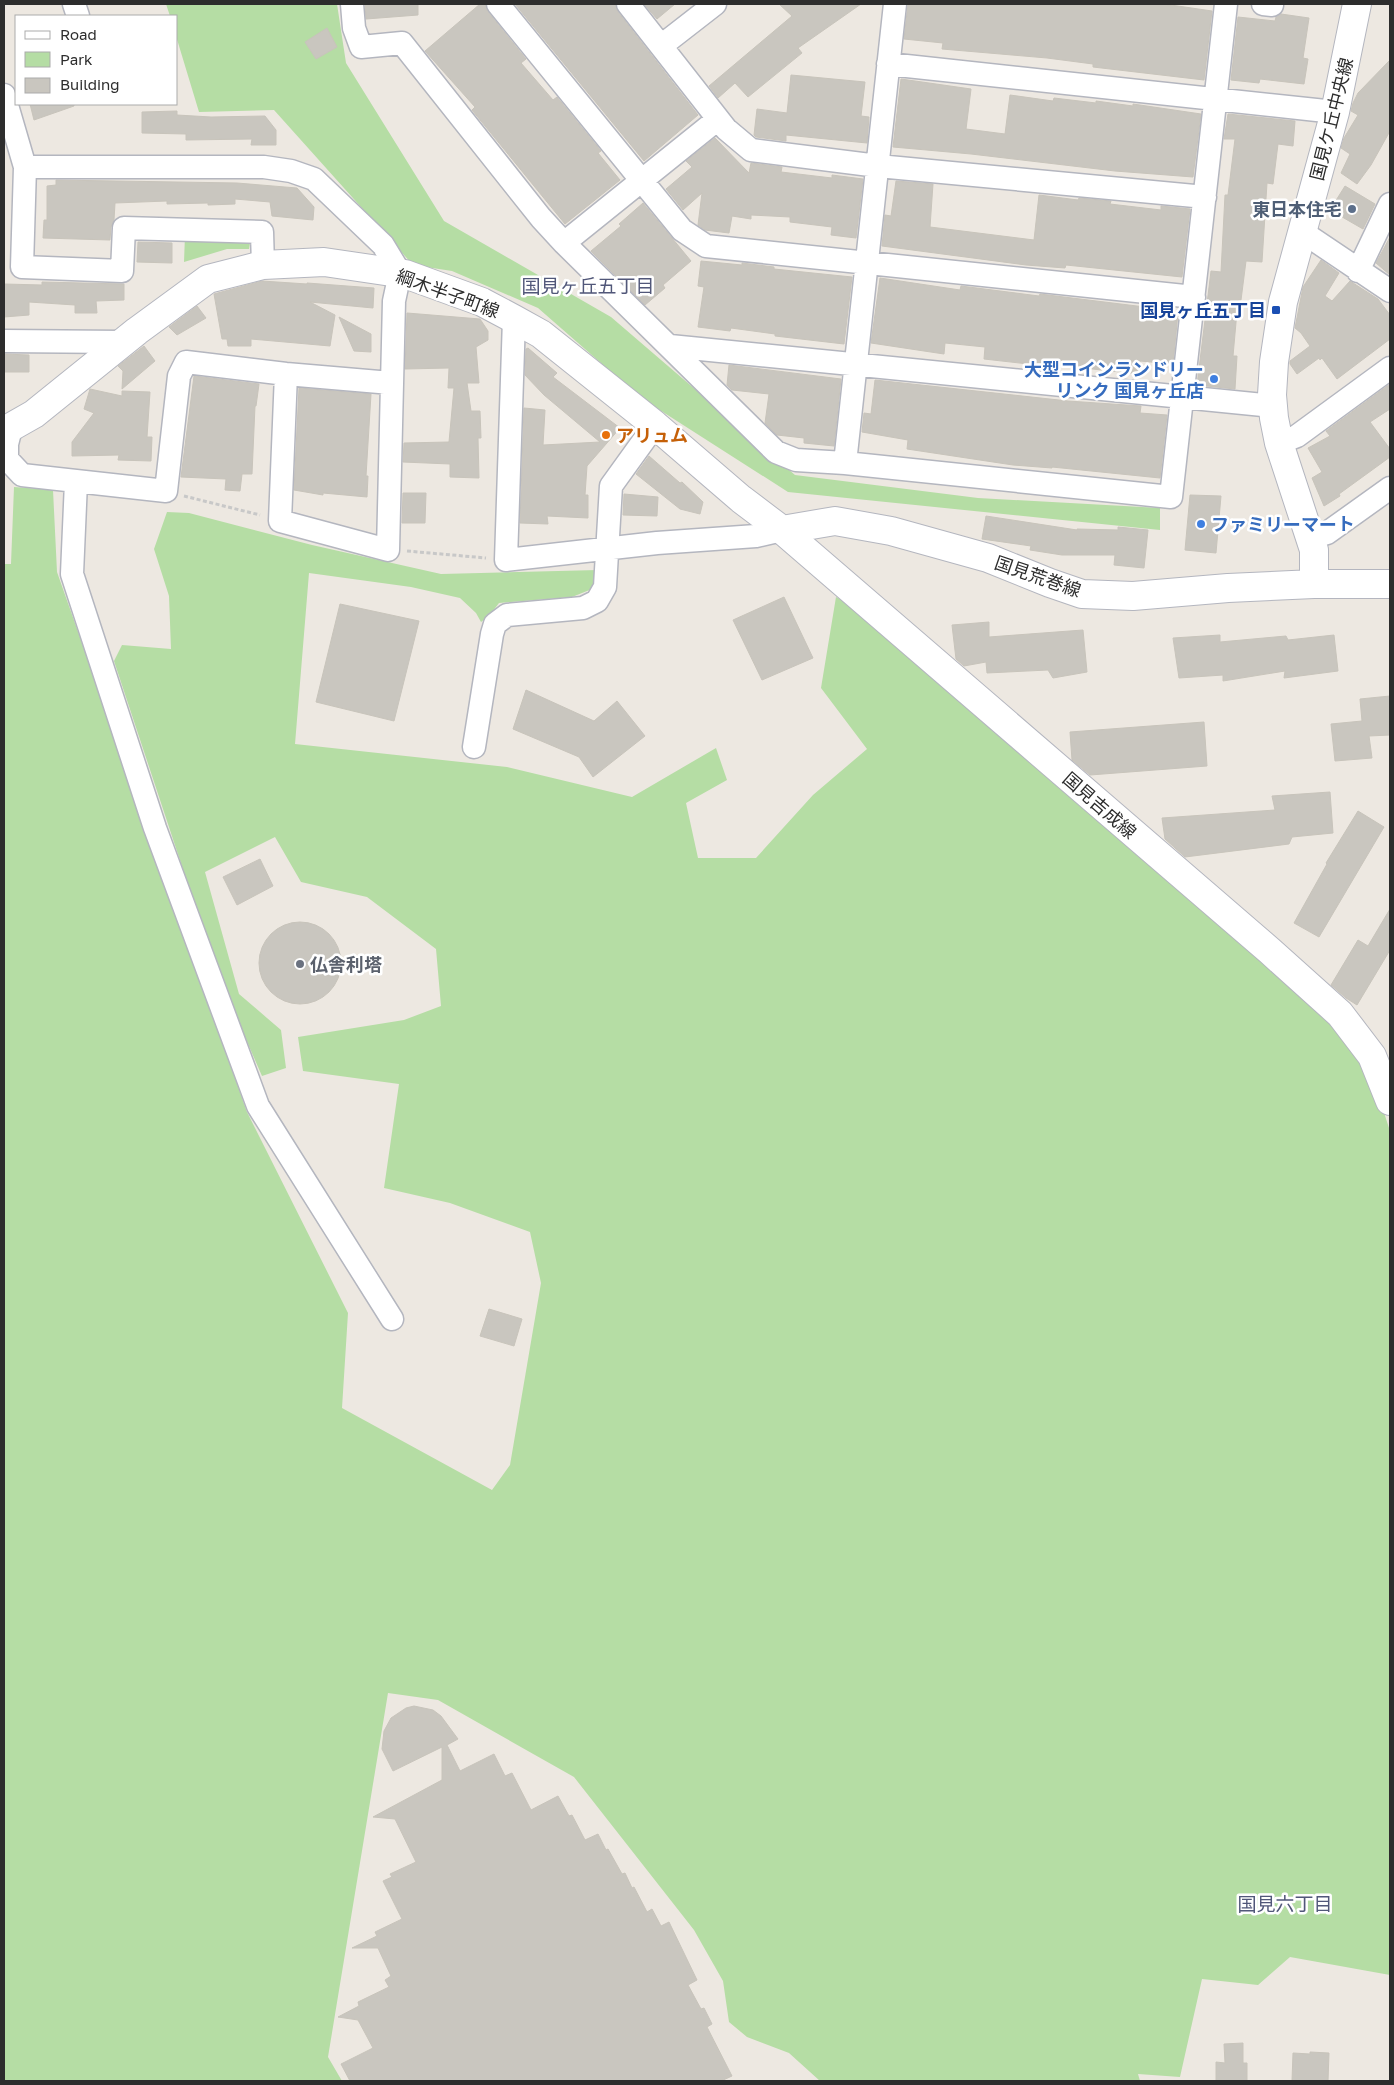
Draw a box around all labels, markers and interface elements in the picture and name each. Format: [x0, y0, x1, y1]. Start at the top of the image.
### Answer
legend [15, 15, 178, 105]
text: Road [60, 25, 97, 43]
text: Park [60, 50, 93, 68]
street label: 国見ケ丘中央線 [1305, 55, 1357, 183]
text: Building [60, 75, 120, 93]
place label: 東日本住宅 [1252, 198, 1342, 220]
marker: 東日本住宅 [1346, 203, 1358, 215]
street label: 綱木半子町線 [393, 264, 503, 322]
district label: 国見ヶ丘五丁目 [521, 274, 655, 297]
place label: 国見ヶ丘五丁目 [1140, 299, 1266, 321]
marker: 国見ヶ丘五丁目 [1270, 304, 1282, 316]
place label: 大型コインランドリー リンク 国見ヶ丘店 [1024, 358, 1204, 401]
marker: 大型コインランドリー リンク 国見ヶ丘店 [1208, 373, 1220, 385]
place label: アリュム [616, 424, 688, 446]
marker: アリュム [600, 429, 612, 441]
place label: ファミリーマート [1211, 513, 1355, 535]
marker: ファミリーマート [1195, 518, 1207, 530]
street label: 国見荒巻線 [992, 551, 1084, 601]
street label: 国見吉成線 [1059, 767, 1141, 843]
place label: 仏舎利塔 [310, 953, 382, 975]
marker: 仏舎利塔 [294, 958, 306, 970]
district label: 国見六丁目 [1237, 1892, 1333, 1915]

